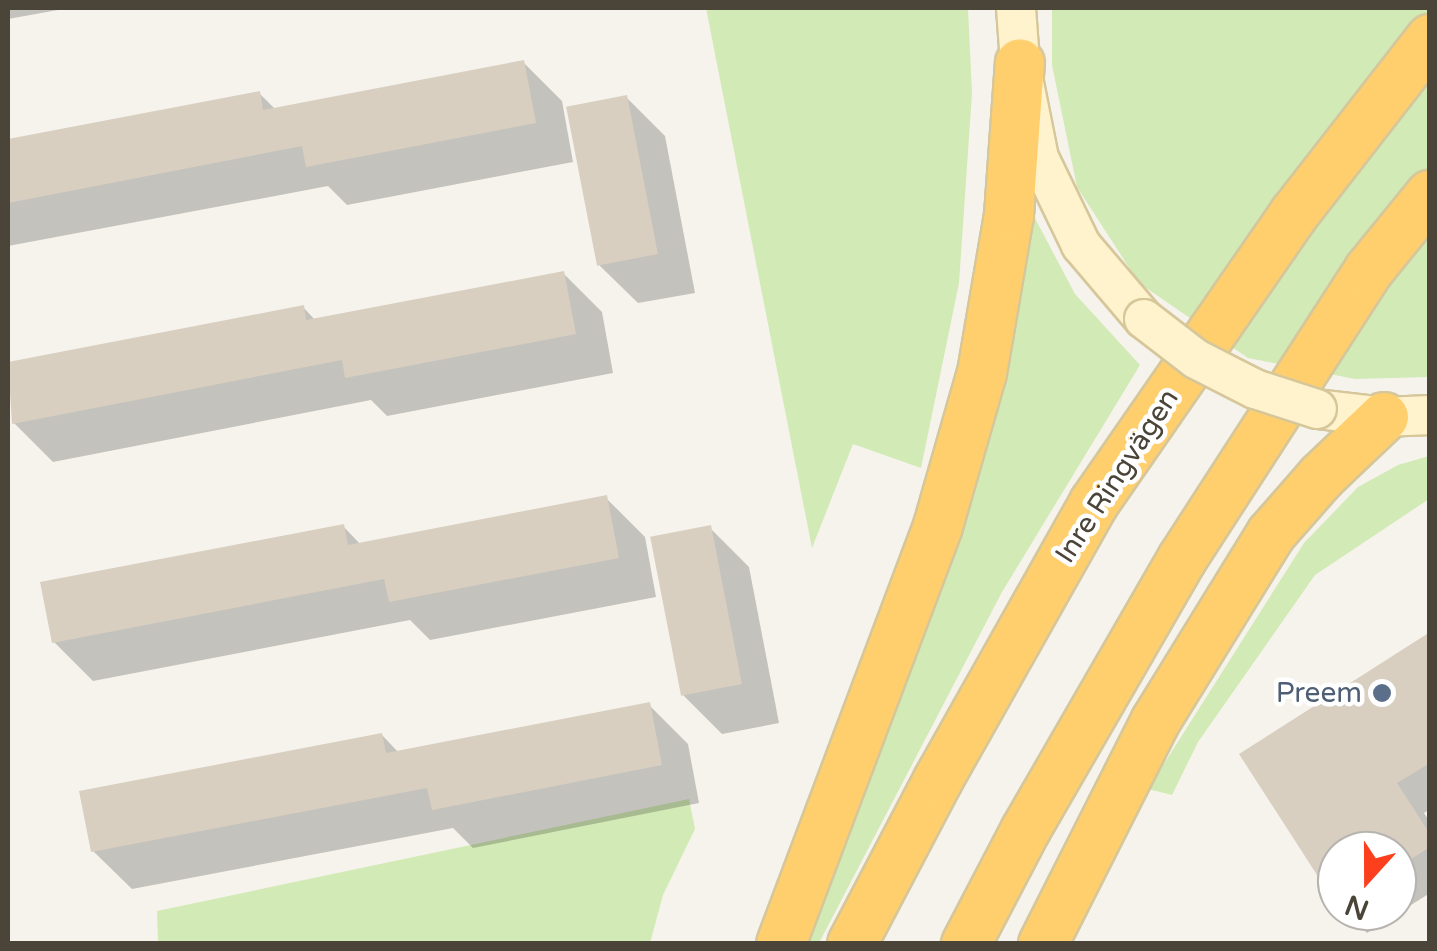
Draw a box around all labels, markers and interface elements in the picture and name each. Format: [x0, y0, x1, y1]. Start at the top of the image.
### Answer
street label: Inre Ringvägen [1048, 383, 1186, 569]
place label: Preem [1276, 676, 1362, 710]
marker: Preem [1371, 682, 1393, 704]
north arrow [1317, 831, 1417, 931]
text: N [1340, 887, 1374, 927]

